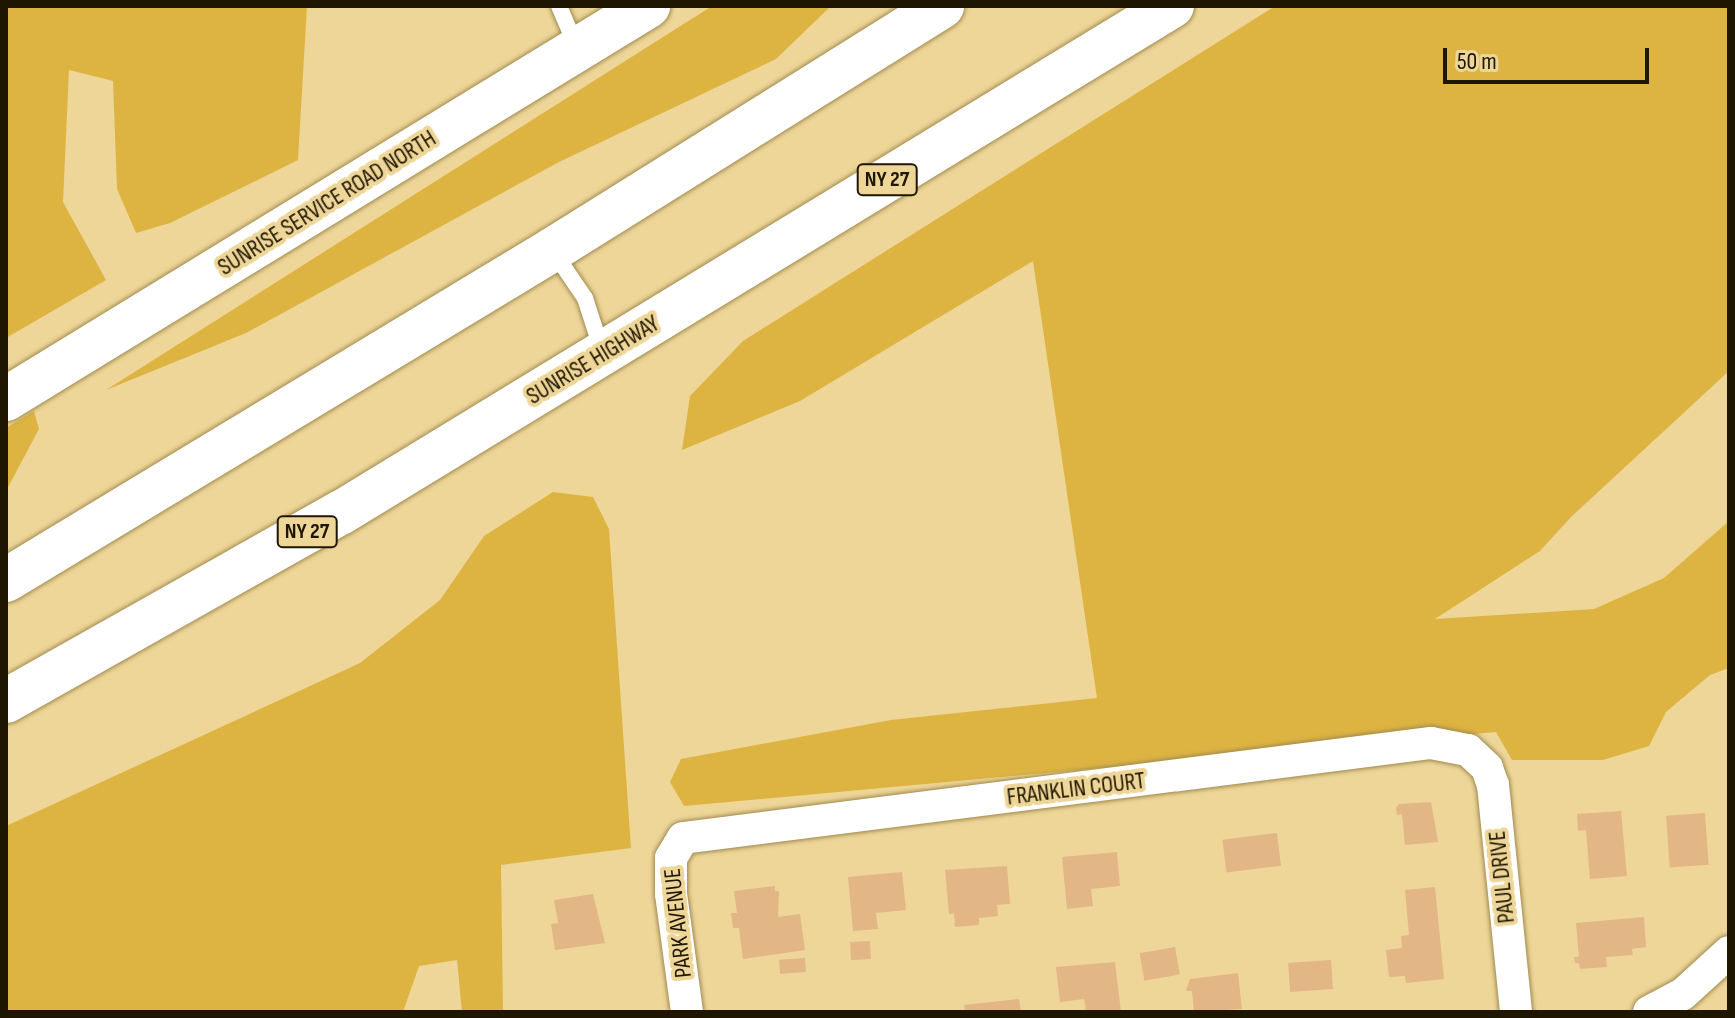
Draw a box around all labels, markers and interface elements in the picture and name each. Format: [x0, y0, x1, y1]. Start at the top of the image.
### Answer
scale bar [1447, 32, 1653, 82]
text: 50 m [1457, 47, 1497, 76]
street label: SUNRISE SERVICE ROAD NORTH [213, 124, 441, 282]
road number: NY 27 [855, 162, 919, 198]
street label: SUNRISE HIGHWAY [521, 309, 665, 411]
road number: NY 27 [275, 514, 339, 550]
street label: FRANKLIN COURT [1005, 766, 1147, 812]
street label: PAUL DRIVE [1483, 829, 1521, 925]
street label: PARK AVENUE [658, 867, 698, 979]

